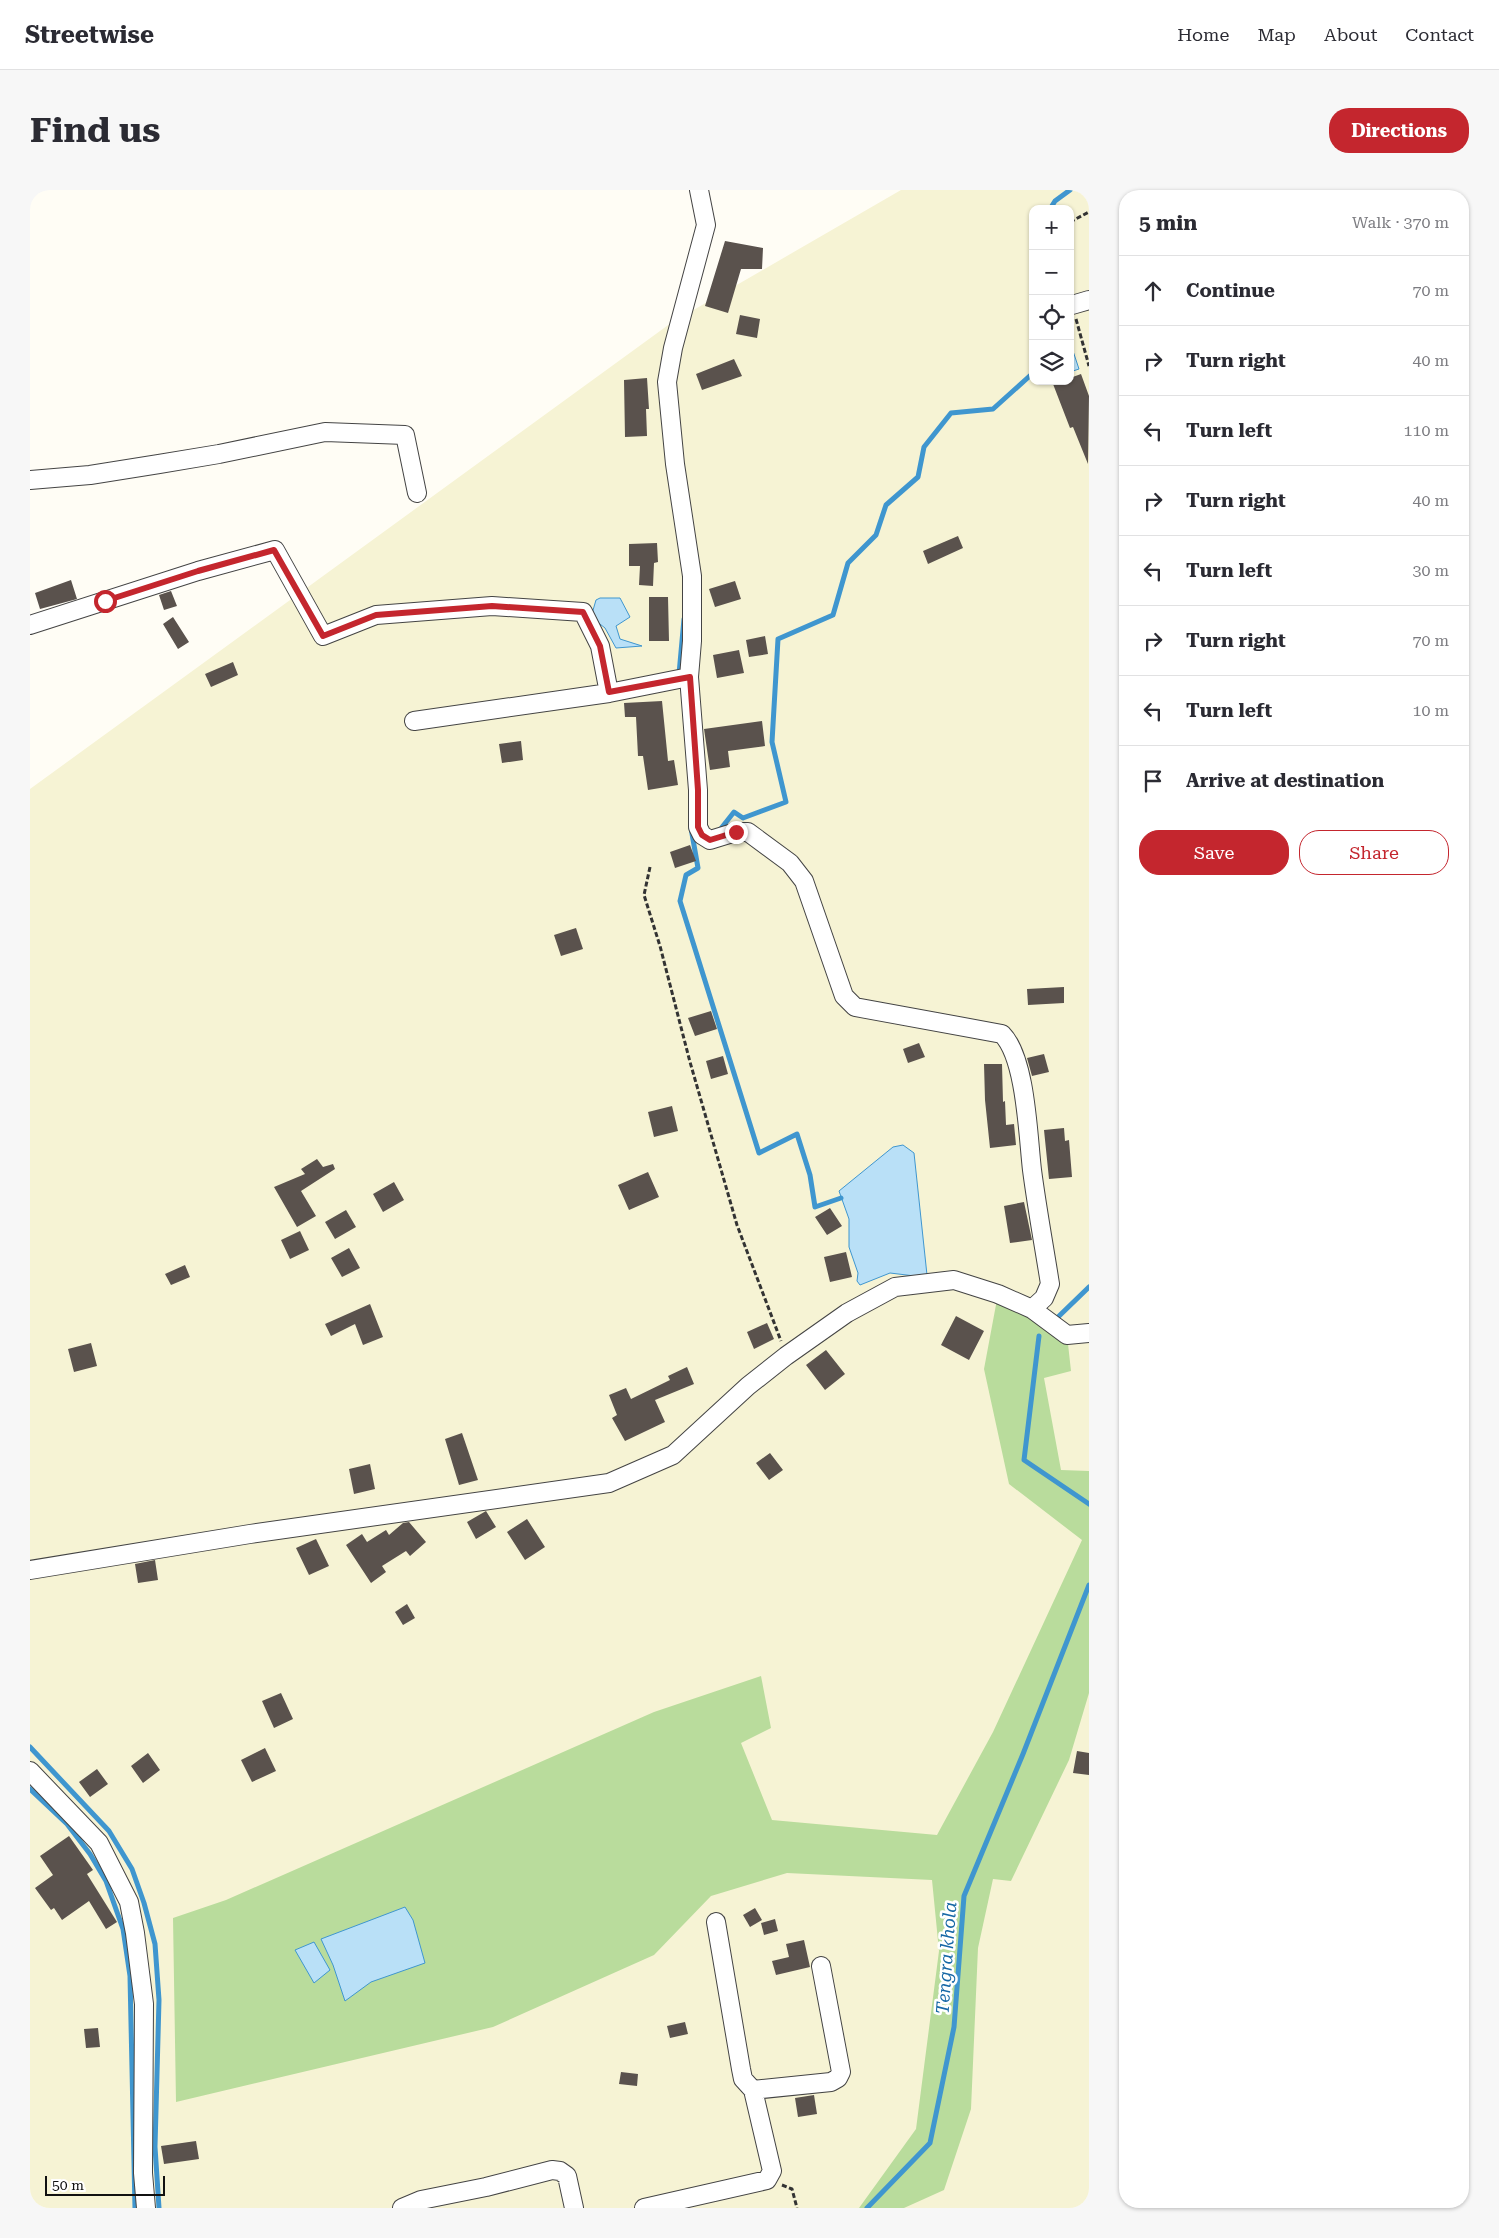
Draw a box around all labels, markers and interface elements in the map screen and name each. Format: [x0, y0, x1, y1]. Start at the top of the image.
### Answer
text: Streetwise [25, 21, 154, 49]
text: Home [1177, 24, 1229, 45]
text: Map [1257, 24, 1296, 45]
text: About [1324, 24, 1377, 45]
text: Contact [1405, 24, 1474, 45]
button: Directions [1329, 108, 1469, 153]
text: Find us [30, 110, 160, 151]
map controls [1029, 205, 1074, 385]
button: + [1029, 205, 1074, 250]
text: 5 min [1139, 211, 1197, 235]
text: Walk · 370 m [1352, 213, 1449, 232]
button: − [1029, 250, 1074, 295]
icon: ahead [1139, 277, 1167, 305]
text: Continue [1186, 279, 1275, 302]
text: 70 m [1412, 281, 1449, 300]
button: locate [1029, 295, 1074, 340]
button: layers [1029, 340, 1074, 385]
icon: right [1139, 347, 1167, 375]
text: Turn right [1186, 349, 1286, 372]
text: 40 m [1412, 351, 1449, 370]
icon: left [1139, 417, 1167, 445]
text: Turn left [1186, 419, 1272, 442]
text: 110 m [1403, 421, 1449, 440]
icon: right [1139, 487, 1167, 515]
text: Turn right [1186, 489, 1286, 512]
text: 40 m [1412, 491, 1449, 510]
icon: left [1139, 557, 1167, 585]
text: Turn left [1186, 559, 1272, 582]
text: 30 m [1412, 561, 1449, 580]
route start [94, 590, 117, 613]
icon: right [1139, 627, 1167, 655]
text: Turn right [1186, 629, 1286, 652]
text: 70 m [1412, 631, 1449, 650]
icon: left [1139, 697, 1167, 725]
text: Turn left [1186, 699, 1272, 722]
text: 10 m [1412, 701, 1449, 720]
icon: arrive [1139, 767, 1167, 795]
text: Arrive at destination [1186, 769, 1384, 792]
route end [725, 821, 748, 844]
button: Save [1139, 830, 1289, 875]
button: Share [1299, 830, 1449, 875]
water label: Tengra khola [932, 1901, 960, 2015]
scale bar [45, 2173, 165, 2196]
text: 50 m [52, 2177, 84, 2193]

